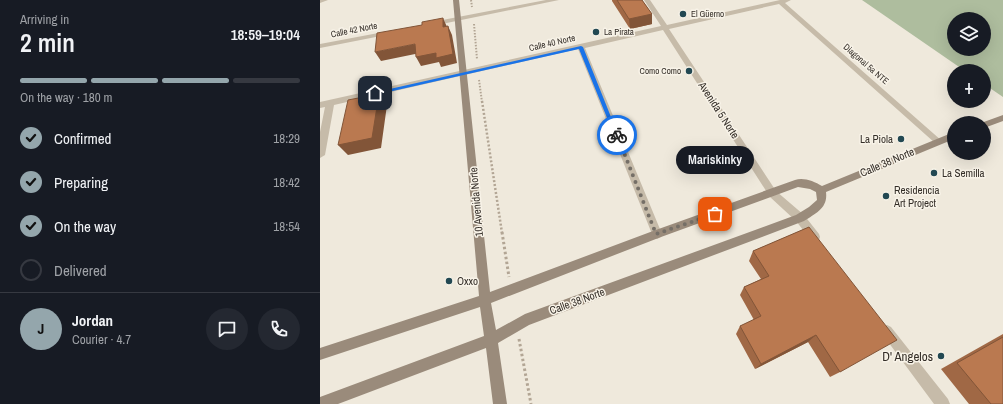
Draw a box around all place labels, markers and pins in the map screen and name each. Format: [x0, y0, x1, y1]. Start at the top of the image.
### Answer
place label: El Güerno [691, 8, 724, 20]
marker: El Güerno [678, 9, 688, 19]
place label: La Pirata [604, 26, 634, 38]
marker: La Pirata [591, 27, 601, 37]
place label: Como Como [640, 65, 681, 77]
marker: Como Como [684, 66, 694, 76]
pin [358, 76, 392, 110]
place label: La Piola [860, 132, 893, 146]
marker: La Piola [896, 134, 906, 144]
callout: Mariskinky [676, 146, 754, 174]
place label: La Semilla [942, 166, 985, 180]
marker: La Semilla [929, 168, 939, 178]
place label: Residencia Art Project [893, 183, 940, 210]
marker: Residencia Art Project [881, 191, 891, 201]
pin [698, 197, 732, 231]
place label: Oxxo [457, 274, 478, 288]
marker: Oxxo [444, 276, 454, 286]
place label: D' Angelos [882, 348, 933, 365]
marker: D' Angelos [936, 351, 946, 361]

